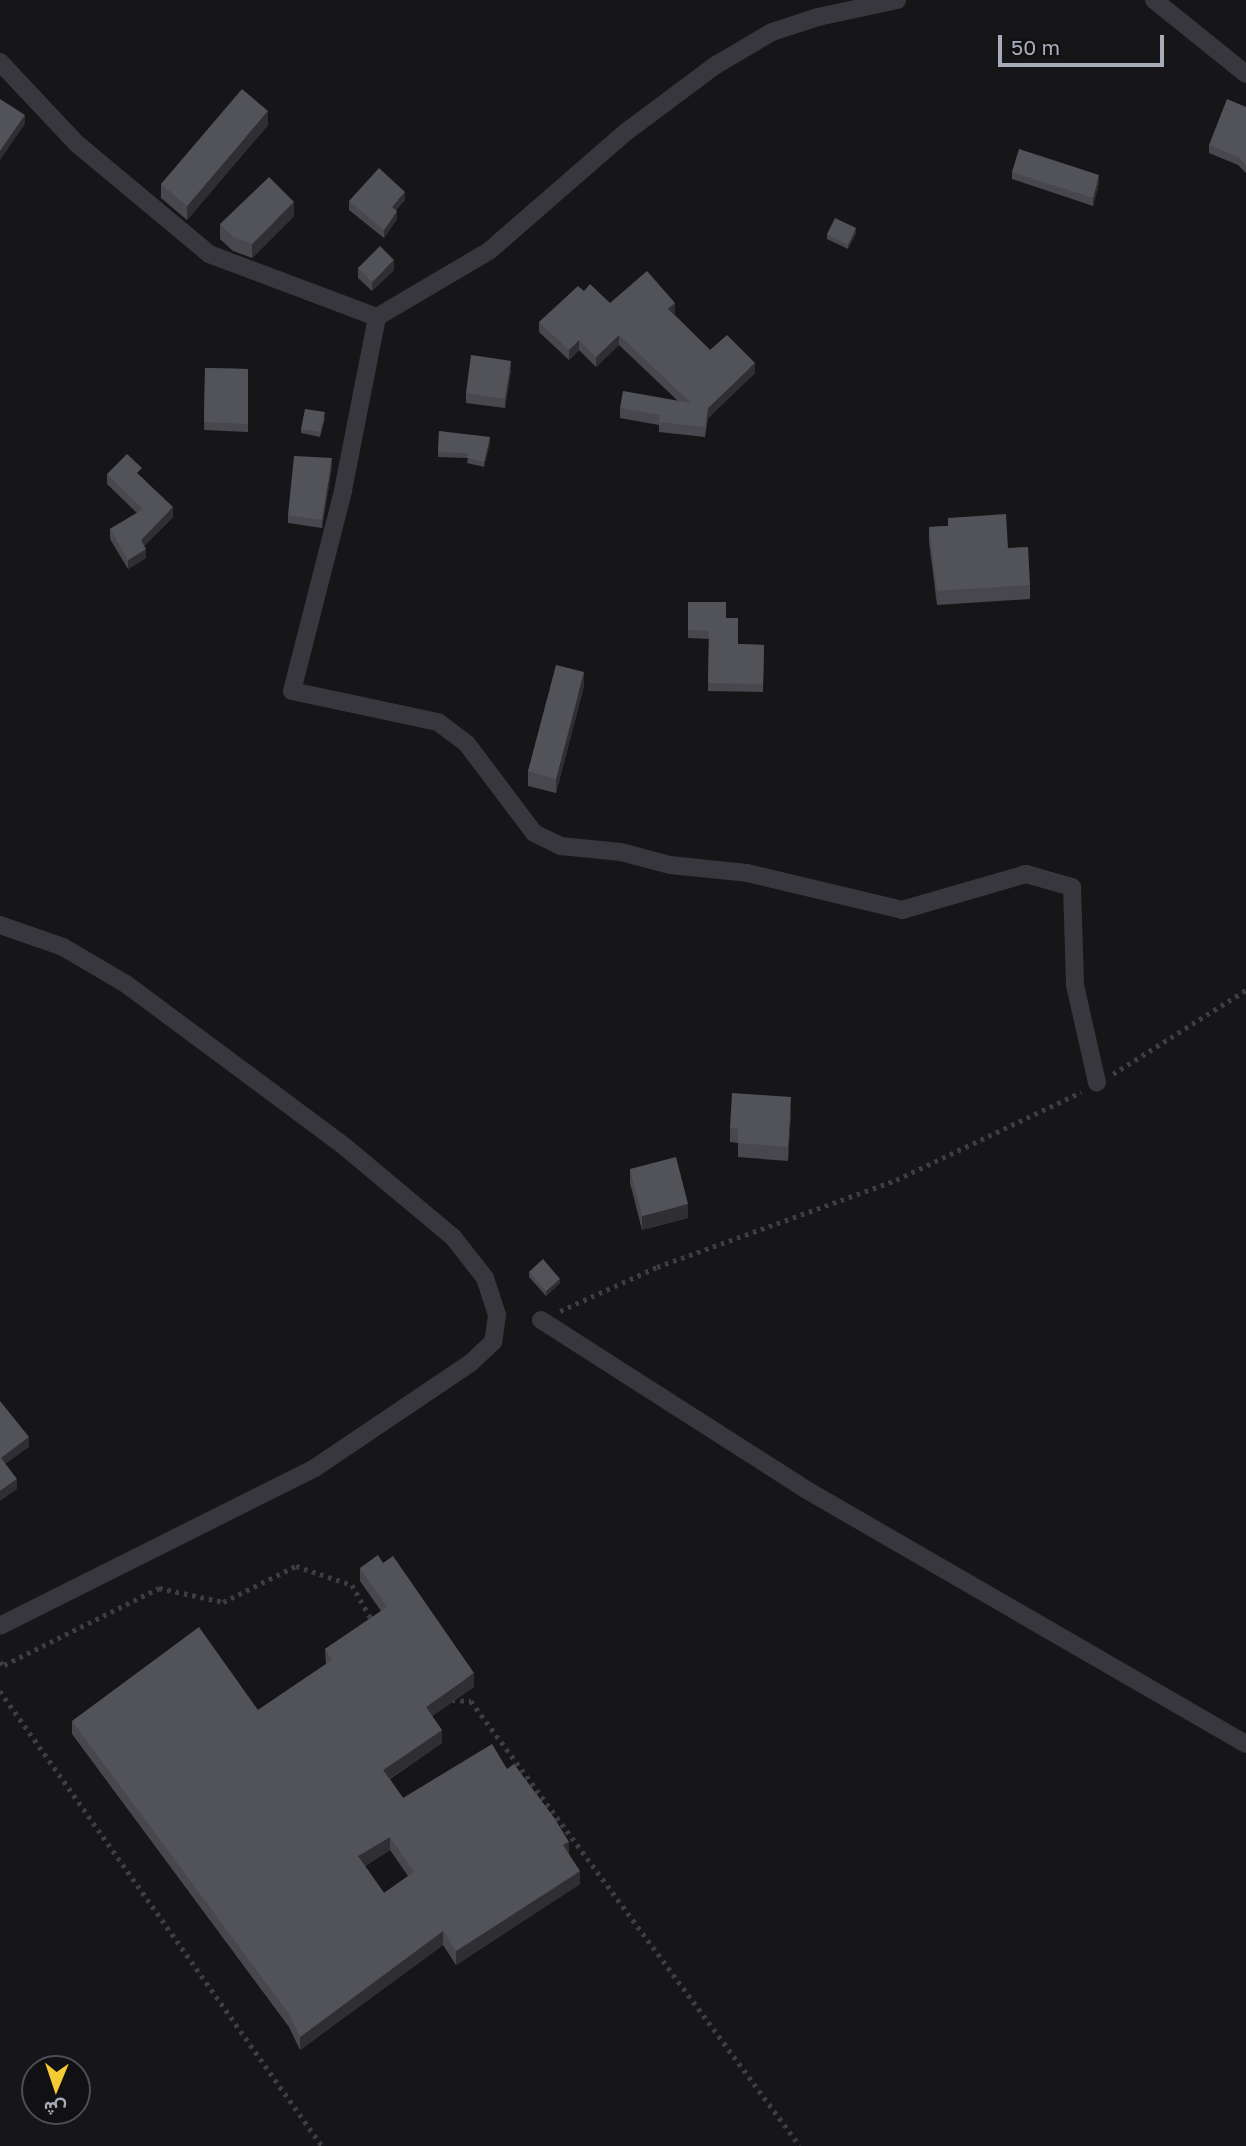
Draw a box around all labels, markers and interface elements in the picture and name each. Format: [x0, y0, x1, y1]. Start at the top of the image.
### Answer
scale bar [1001, 21, 1167, 65]
text: 50 m [1011, 34, 1060, 60]
north arrow [21, 2055, 91, 2125]
text: ش [44, 2098, 67, 2121]

